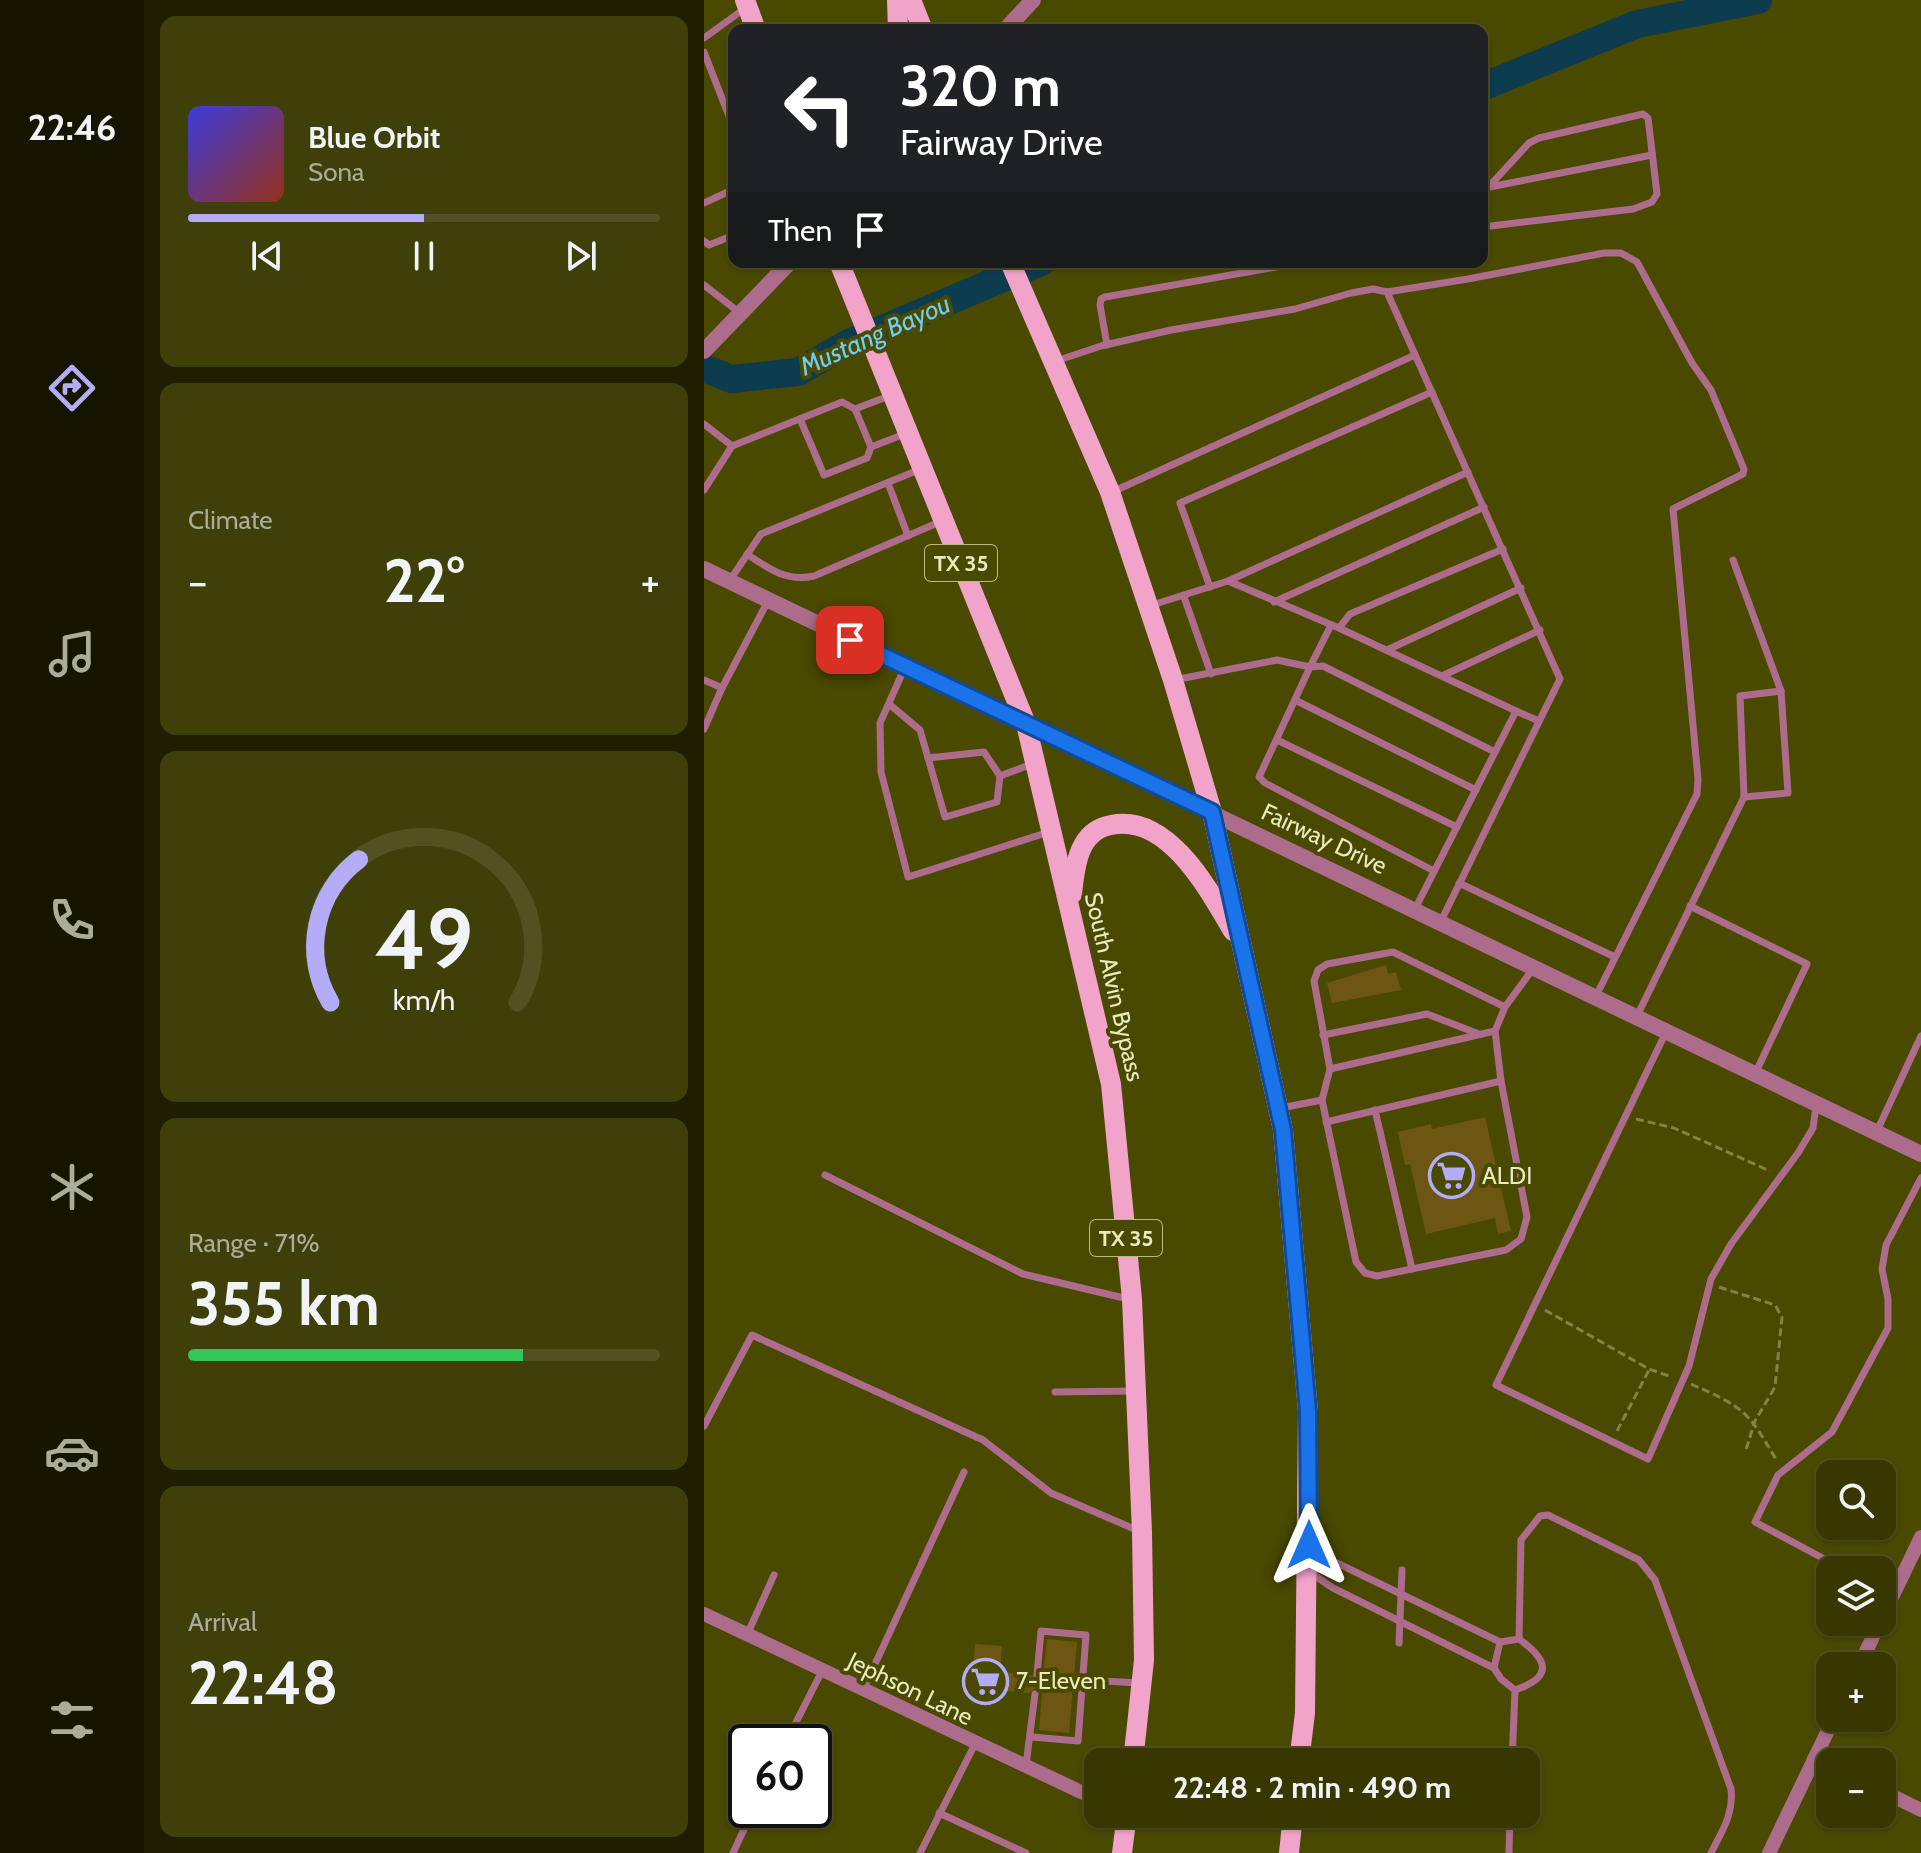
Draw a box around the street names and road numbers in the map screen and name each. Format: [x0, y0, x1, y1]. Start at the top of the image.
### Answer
road number: TX 35 [925, 545, 997, 581]
street label: Fairway Drive [1257, 797, 1392, 880]
street label: South Alvin Bypass [1079, 890, 1150, 1084]
road number: TX 35 [1090, 1220, 1162, 1256]
street label: Jephson Lane [842, 1645, 978, 1731]

